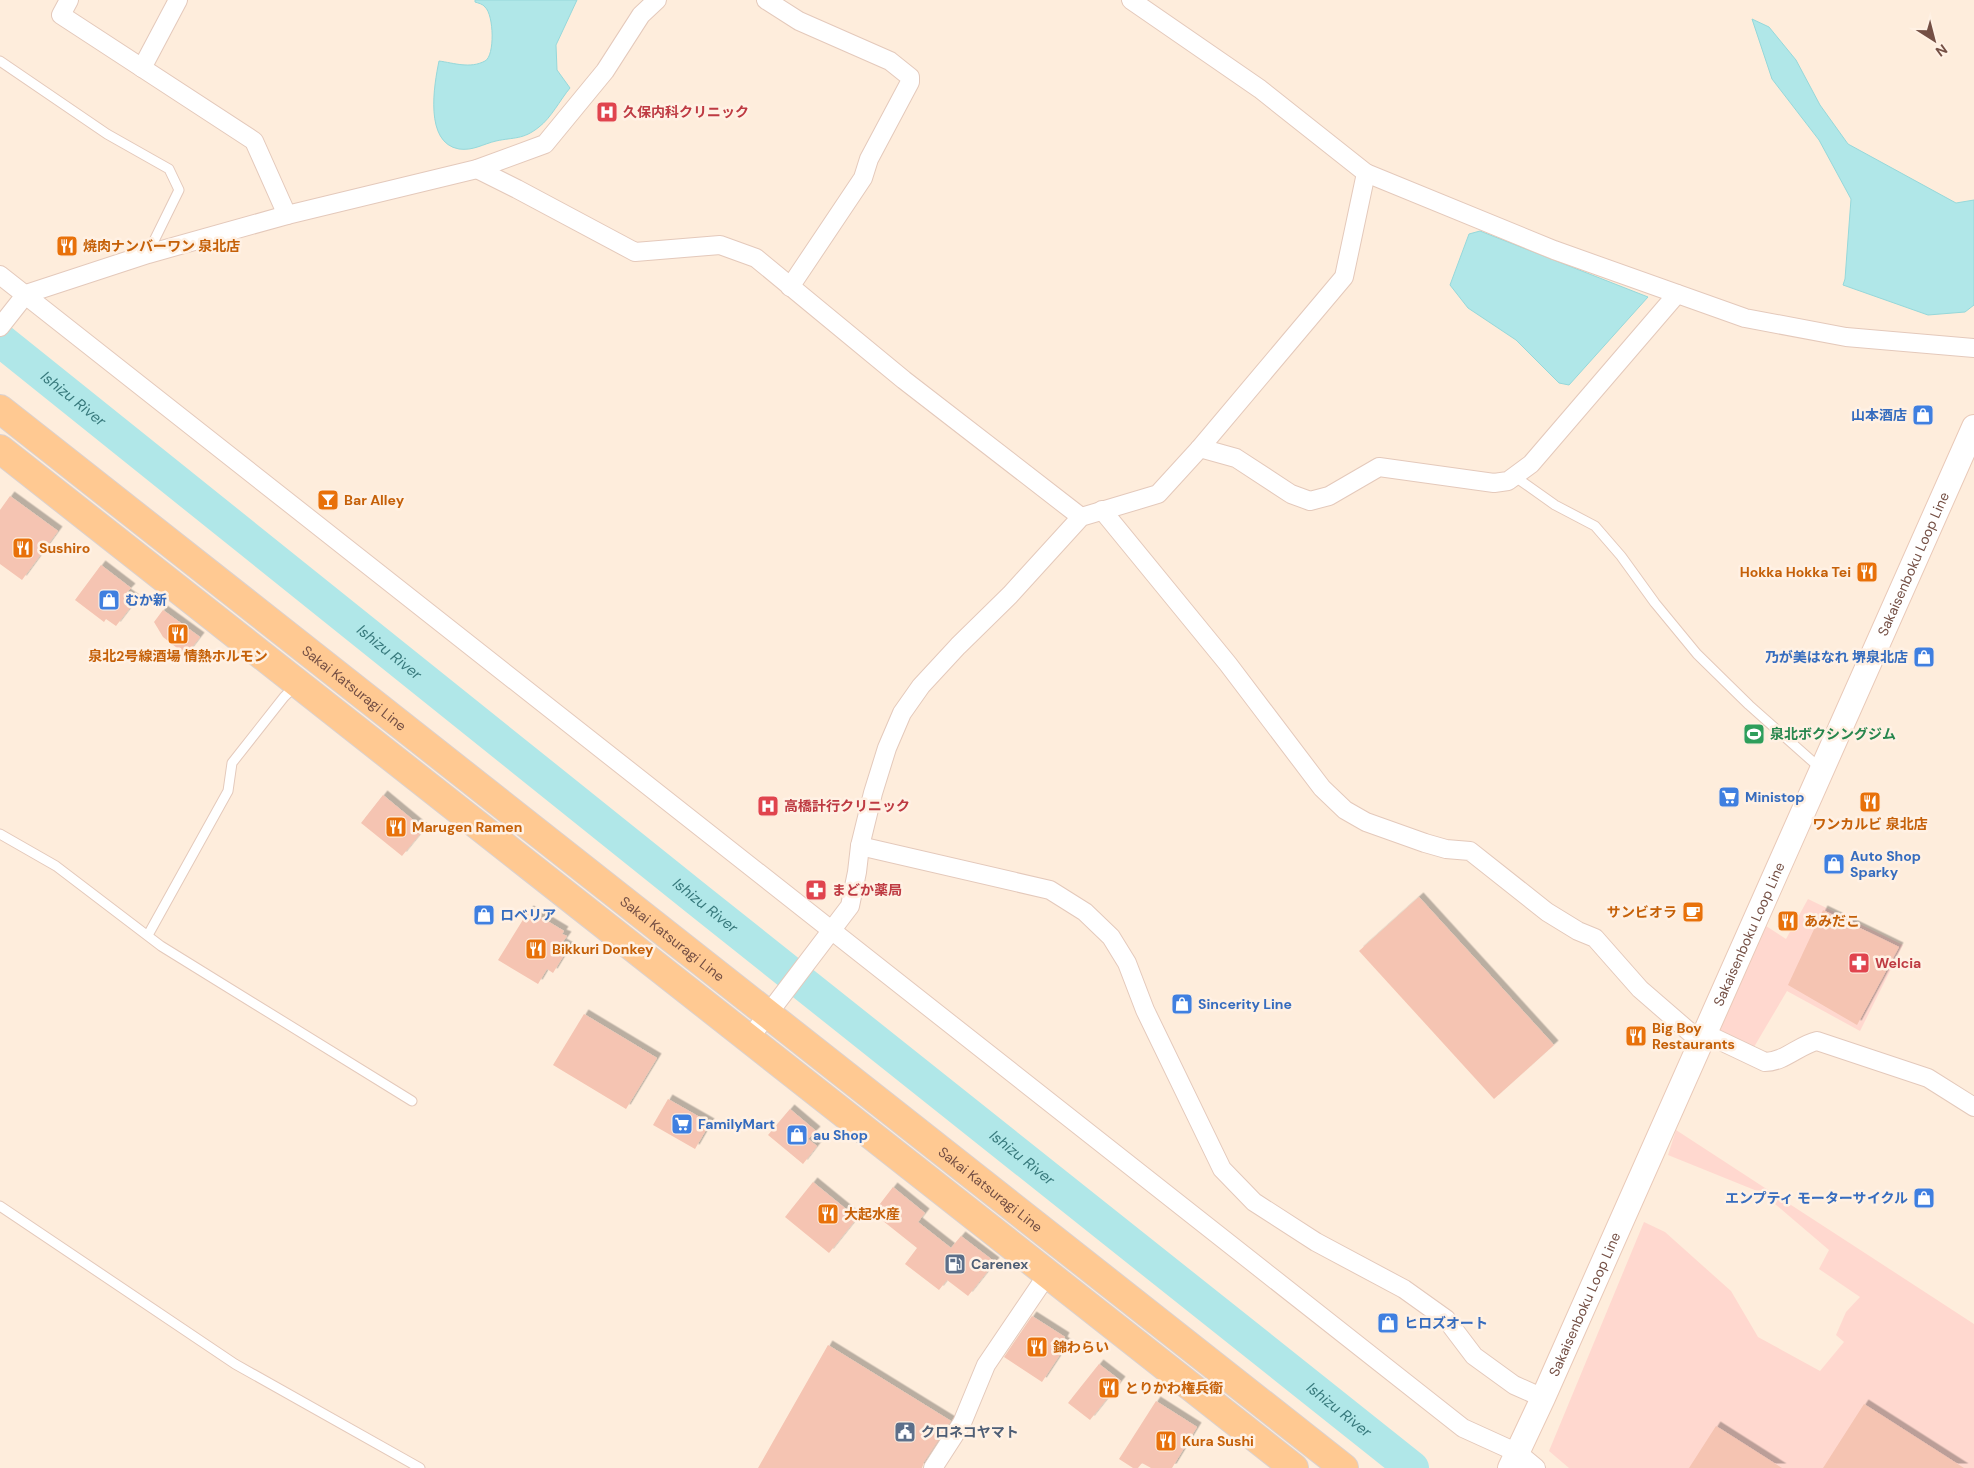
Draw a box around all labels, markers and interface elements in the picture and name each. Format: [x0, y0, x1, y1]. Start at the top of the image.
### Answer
north arrow [1909, 15, 1959, 65]
text: N [1932, 40, 1951, 61]
hospital icon: 久保内科クリニック [595, 100, 619, 124]
place label: 久保内科クリニック [623, 103, 749, 121]
restaurant icon: 焼肉ナンバーワン 泉北店 [55, 234, 79, 258]
place label: 焼肉ナンバーワン 泉北店 [83, 237, 240, 255]
water label: Ishizu River [37, 367, 110, 431]
shop icon: 山本酒店 [1911, 403, 1935, 427]
place label: 山本酒店 [1851, 406, 1907, 424]
bar icon: Bar Alley [316, 488, 340, 512]
street label: Sakaisenboku Loop Line [1873, 489, 1953, 639]
place label: Bar Alley [344, 491, 405, 509]
restaurant icon: Sushiro [11, 536, 35, 560]
place label: Sushiro [39, 539, 90, 557]
restaurant icon: Hokka Hokka Tei [1855, 560, 1879, 584]
place label: Hokka Hokka Tei [1740, 563, 1851, 581]
shop icon: むか新 [97, 588, 121, 612]
place label: むか新 [125, 591, 167, 609]
water label: Ishizu River [353, 620, 426, 685]
restaurant icon: 泉北2号線酒場 情熱ホルモン [166, 622, 190, 646]
street label: Sakai Katsuragi Line [298, 641, 410, 735]
shop icon: 乃が美はなれ 堺泉北店 [1912, 645, 1936, 669]
place label: 泉北2号線酒場 情熱ホルモン [88, 647, 268, 665]
place label: 乃が美はなれ 堺泉北店 [1765, 648, 1908, 666]
sports icon: 泉北ボクシングジム [1742, 722, 1766, 746]
place label: 泉北ボクシングジム [1770, 725, 1896, 743]
supermarket icon: Ministop [1717, 785, 1741, 809]
place label: Ministop [1745, 788, 1805, 806]
restaurant icon: ワンカルビ 泉北店 [1858, 790, 1882, 814]
hospital icon: 高橋計行クリニック [756, 794, 780, 818]
place label: 高橋計行クリニック [784, 797, 910, 815]
restaurant icon: Marugen Ramen [384, 815, 408, 839]
place label: ワンカルビ 泉北店 [1812, 815, 1928, 833]
place label: Marugen Ramen [412, 818, 522, 836]
place label: Auto Shop Sparky [1850, 847, 1921, 881]
shop icon: Auto Shop Sparky [1822, 852, 1846, 876]
street label: Sakaisenboku Loop Line [1709, 859, 1789, 1009]
water label: Ishizu River [669, 873, 742, 938]
pharmacy icon: まどか薬局 [804, 878, 828, 902]
place label: まどか薬局 [832, 881, 902, 899]
street label: Sakai Katsuragi Line [617, 892, 728, 985]
cafe icon: サンビオラ [1681, 900, 1705, 924]
shop icon: ロベリア [472, 903, 496, 927]
place label: サンビオラ [1607, 903, 1677, 921]
place label: ロベリア [500, 906, 556, 924]
restaurant icon: あみだこ [1776, 909, 1800, 933]
place label: あみだこ [1804, 912, 1860, 930]
restaurant icon: Bikkuri Donkey [524, 937, 548, 961]
place label: Bikkuri Donkey [552, 940, 654, 958]
pharmacy icon: Welcia [1847, 951, 1871, 975]
place label: Welcia [1875, 954, 1921, 972]
shop icon: Sincerity Line [1170, 992, 1194, 1016]
place label: Sincerity Line [1198, 995, 1292, 1013]
place label: Big Boy Restaurants [1652, 1019, 1735, 1053]
restaurant icon: Big Boy Restaurants [1624, 1024, 1648, 1048]
supermarket icon: FamilyMart [670, 1112, 694, 1136]
place label: FamilyMart [698, 1115, 775, 1133]
shop icon: au Shop [785, 1123, 809, 1147]
place label: au Shop [813, 1126, 868, 1144]
water label: Ishizu River [985, 1126, 1059, 1190]
street label: Sakai Katsuragi Line [935, 1143, 1046, 1236]
shop icon: エンプティ モーターサイクル [1912, 1186, 1936, 1210]
place label: エンプティ モーターサイクル [1725, 1189, 1908, 1207]
restaurant icon: 大起水産 [816, 1202, 840, 1226]
place label: 大起水産 [844, 1205, 900, 1223]
street label: Sakaisenboku Loop Line [1545, 1229, 1624, 1379]
fuel station icon: Carenex [943, 1252, 967, 1276]
place label: Carenex [971, 1255, 1028, 1273]
shop icon: ヒロズオート [1376, 1311, 1400, 1335]
place label: ヒロズオート [1404, 1314, 1488, 1332]
restaurant icon: 錦わらい [1025, 1335, 1049, 1359]
place label: 錦わらい [1053, 1338, 1109, 1356]
restaurant icon: とりかわ権兵衛 [1097, 1376, 1121, 1400]
water label: Ishizu River [1302, 1378, 1376, 1442]
place label: とりかわ権兵衛 [1125, 1379, 1223, 1397]
public building icon: クロネコヤマト [893, 1420, 917, 1444]
place label: クロネコヤマト [921, 1423, 1019, 1441]
restaurant icon: Kura Sushi [1154, 1429, 1178, 1453]
place label: Kura Sushi [1182, 1432, 1254, 1450]

